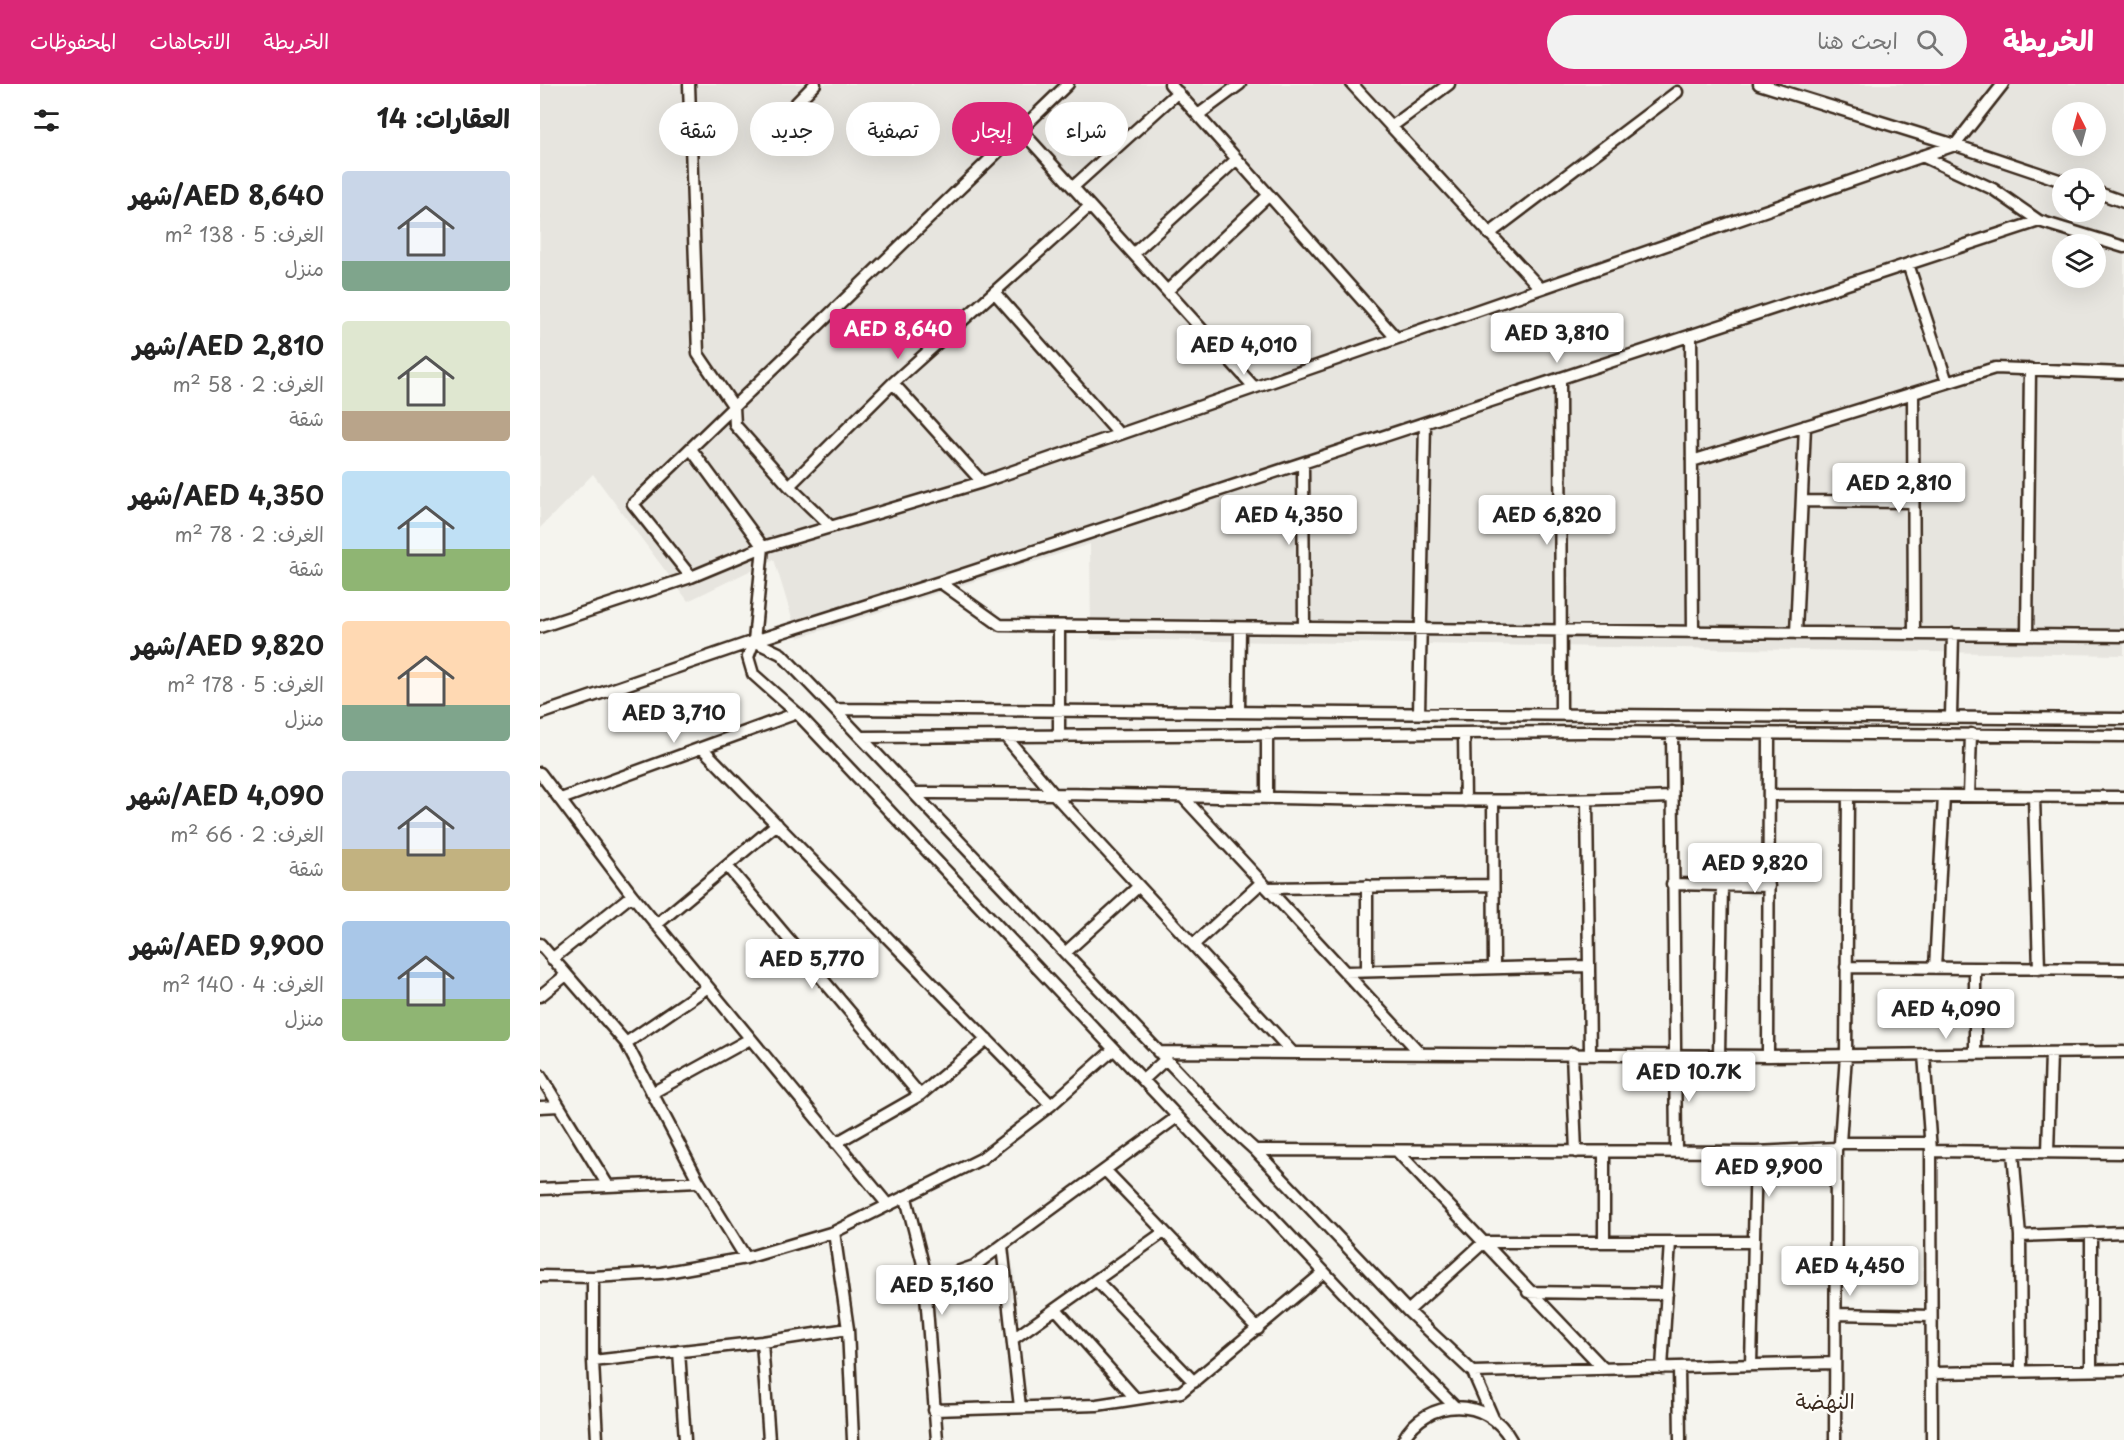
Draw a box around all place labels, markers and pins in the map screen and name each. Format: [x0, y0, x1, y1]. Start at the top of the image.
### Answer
pin: AED 8,640 [829, 309, 967, 360]
pin: AED 3,810 [1488, 313, 1626, 364]
pin: AED 4,010 [1175, 325, 1313, 376]
pin: AED 2,810 [1830, 463, 1968, 514]
pin: AED 4,350 [1220, 495, 1358, 546]
pin: AED 6,820 [1478, 495, 1616, 546]
pin: AED 3,710 [605, 693, 743, 744]
pin: AED 9,820 [1686, 843, 1824, 894]
pin: AED 5,770 [743, 939, 881, 990]
pin: AED 4,090 [1877, 989, 2015, 1040]
pin: AED 10.7K [1620, 1052, 1758, 1103]
pin: AED 9,900 [1700, 1147, 1838, 1198]
pin: AED 4,450 [1781, 1246, 1919, 1297]
pin: AED 5,160 [873, 1265, 1011, 1316]

